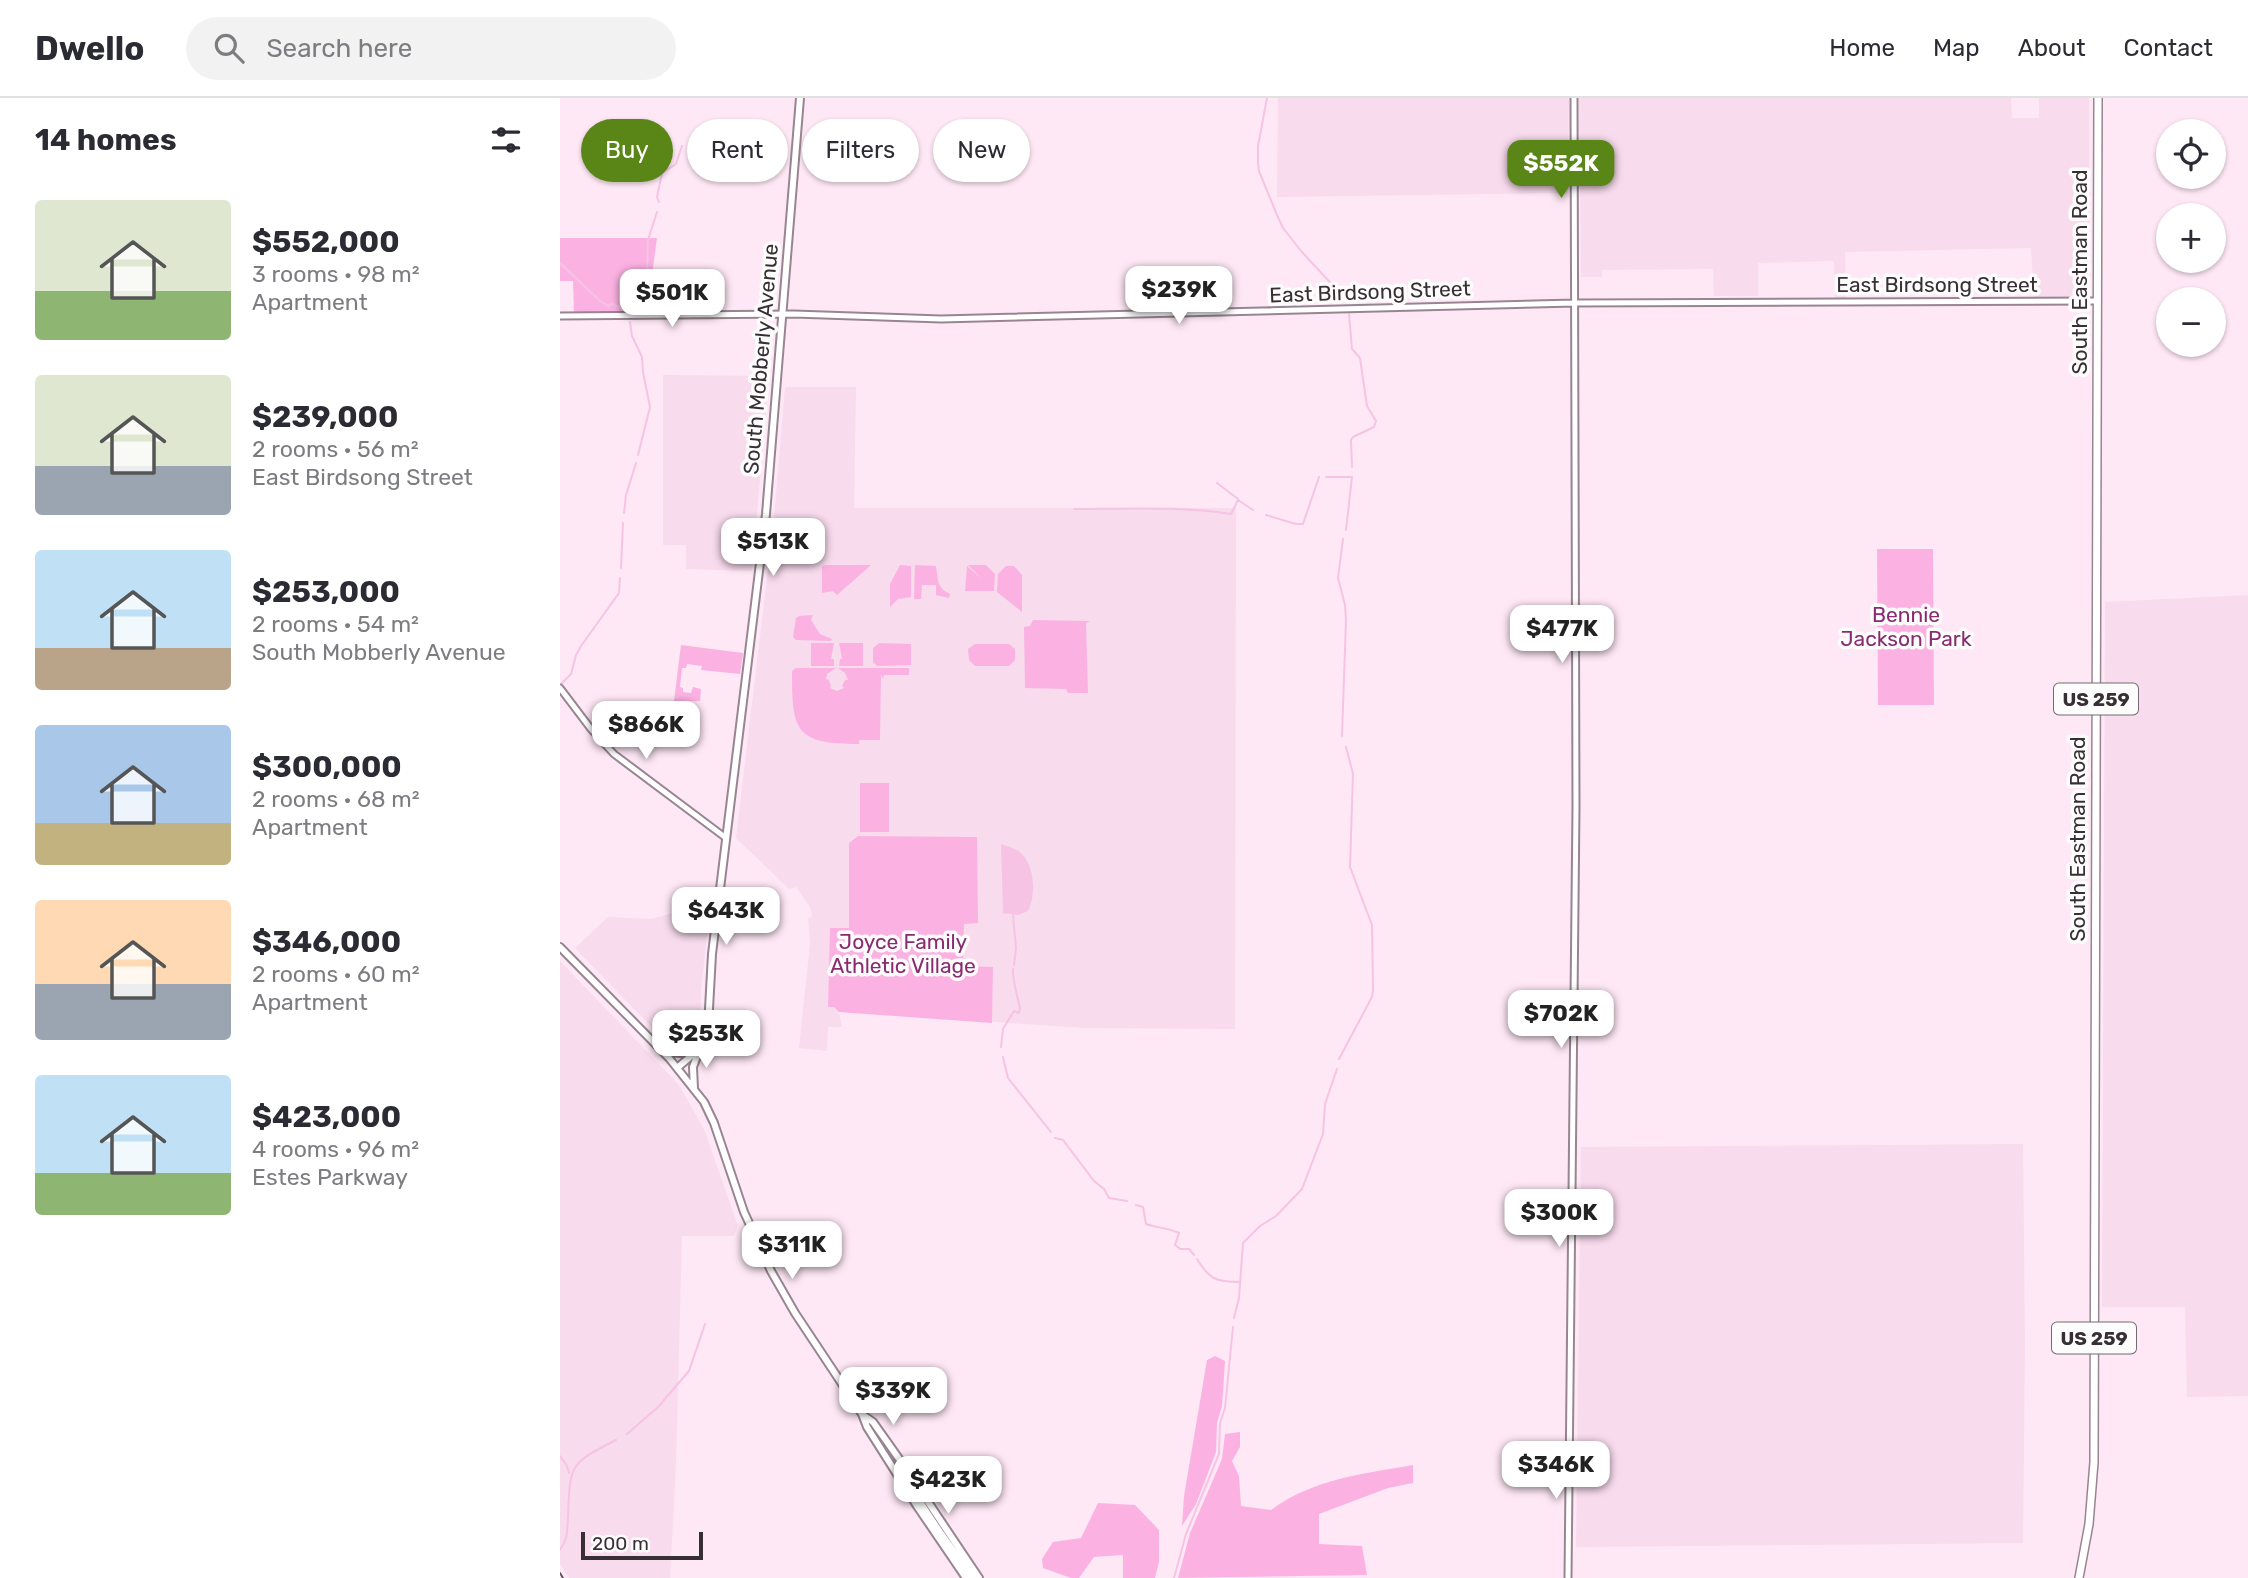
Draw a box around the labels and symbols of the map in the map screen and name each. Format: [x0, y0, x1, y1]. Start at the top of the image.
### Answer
pin: $552K [1512, 140, 1610, 200]
street label: South Eastman Road [2067, 169, 2092, 375]
street label: South Mobberly Avenue [738, 242, 783, 475]
pin: $239K [1130, 266, 1228, 326]
pin: $501K [623, 270, 721, 329]
street label: East Birdsong Street [1836, 272, 2038, 297]
street label: East Birdsong Street [1269, 275, 1471, 308]
pin: $513K [724, 518, 822, 578]
park label: Bennie Jackson Park [1840, 602, 1972, 651]
pin: $477K [1513, 606, 1611, 665]
road number: US 259 [2054, 684, 2138, 714]
pin: $866K [597, 702, 695, 761]
street label: South Eastman Road [2065, 736, 2090, 942]
pin: $643K [677, 888, 775, 947]
park label: Joyce Family Athletic Village [830, 929, 976, 978]
pin: $702K [1512, 990, 1610, 1050]
pin: $253K [657, 1010, 755, 1070]
pin: $300K [1510, 1190, 1608, 1249]
pin: $311K [743, 1222, 841, 1281]
road number: US 259 [2052, 1322, 2136, 1354]
pin: $339K [844, 1368, 942, 1427]
pin: $346K [1507, 1442, 1605, 1501]
pin: $423K [899, 1456, 997, 1516]
scale bar [581, 1529, 704, 1561]

